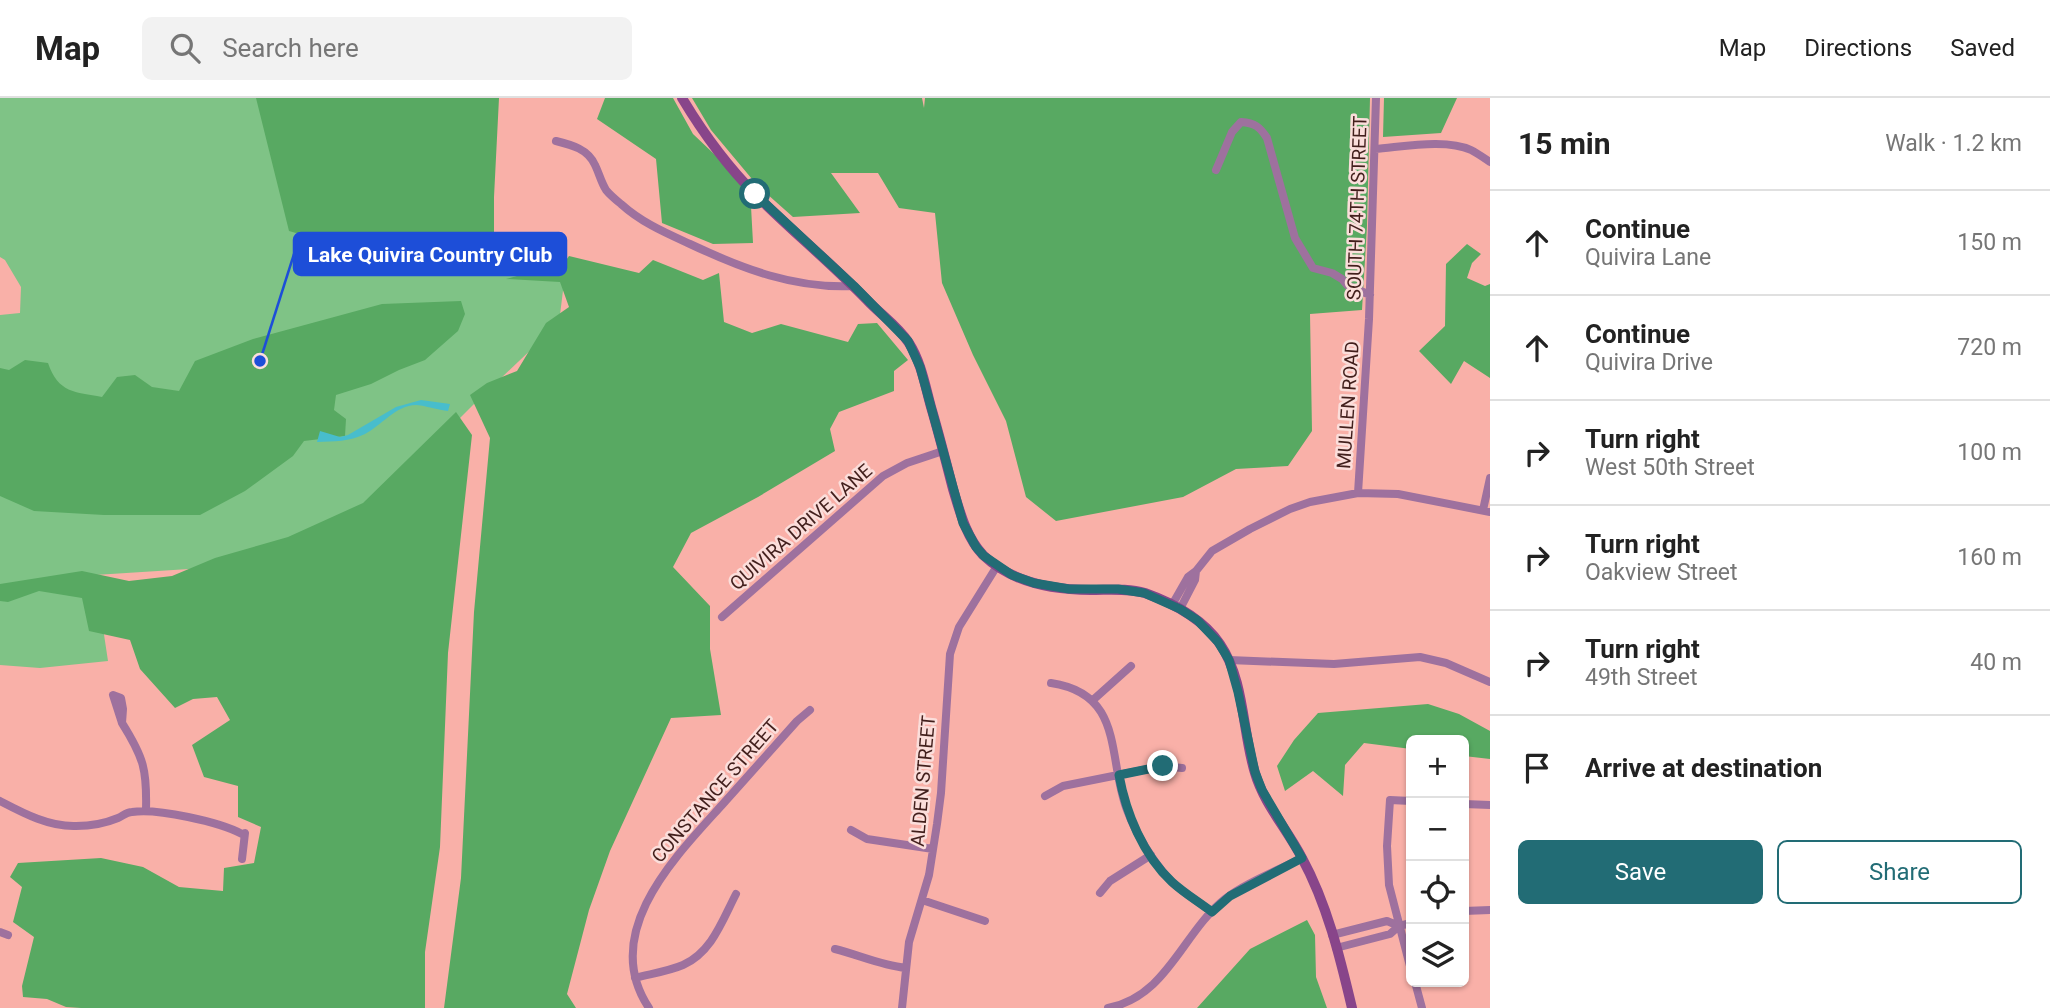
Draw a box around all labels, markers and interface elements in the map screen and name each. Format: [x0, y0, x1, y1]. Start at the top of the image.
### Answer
search box [142, 17, 632, 80]
text: Map [35, 29, 100, 68]
icon: search [166, 29, 204, 67]
text: Search here [222, 33, 359, 63]
text: Map [1719, 34, 1766, 62]
text: Directions [1804, 34, 1912, 62]
text: Saved [1950, 34, 2015, 62]
street label: SOUTH 74TH STREET [1342, 115, 1372, 301]
text: 15 min [1518, 126, 1611, 161]
text: Walk · 1.2 km [1885, 130, 2022, 157]
route start [739, 178, 770, 209]
text: Continue [1585, 214, 1690, 244]
icon: ahead [1518, 224, 1556, 262]
text: 150 m [1957, 229, 2022, 256]
callout: Lake Quivira Country Club [294, 233, 566, 275]
text: Lake Quivira Country Club [308, 243, 553, 267]
text: Quivira Lane [1585, 244, 1711, 271]
text: Continue [1585, 319, 1690, 349]
icon: ahead [1518, 329, 1556, 367]
text: 720 m [1957, 334, 2022, 361]
street label: MULLEN ROAD [1332, 340, 1364, 470]
text: Quivira Drive [1585, 349, 1713, 376]
text: Turn right [1585, 424, 1700, 454]
icon: right [1518, 434, 1556, 472]
text: 100 m [1957, 439, 2022, 466]
text: West 50th Street [1585, 454, 1755, 481]
street label: QUIVIRA DRIVE LANE [725, 459, 877, 595]
text: Turn right [1585, 529, 1700, 559]
icon: right [1518, 539, 1556, 577]
text: 160 m [1957, 544, 2022, 571]
text: Oakview Street [1585, 559, 1738, 586]
text: Turn right [1585, 634, 1700, 664]
icon: right [1518, 644, 1556, 682]
text: 40 m [1970, 649, 2022, 676]
text: 49th Street [1585, 664, 1697, 691]
street label: ALDEN STREET [906, 714, 940, 848]
street label: CONSTANCE STREET [647, 715, 783, 867]
map controls [1406, 735, 1469, 987]
button: + [1406, 735, 1469, 798]
icon: arrive [1518, 749, 1556, 787]
route end [1147, 750, 1178, 781]
text: Arrive at destination [1585, 753, 1822, 783]
button: − [1406, 798, 1469, 861]
button: Save [1518, 840, 1763, 904]
button: Share [1777, 840, 2022, 904]
button: locate [1406, 861, 1469, 924]
button: layers [1406, 924, 1469, 987]

